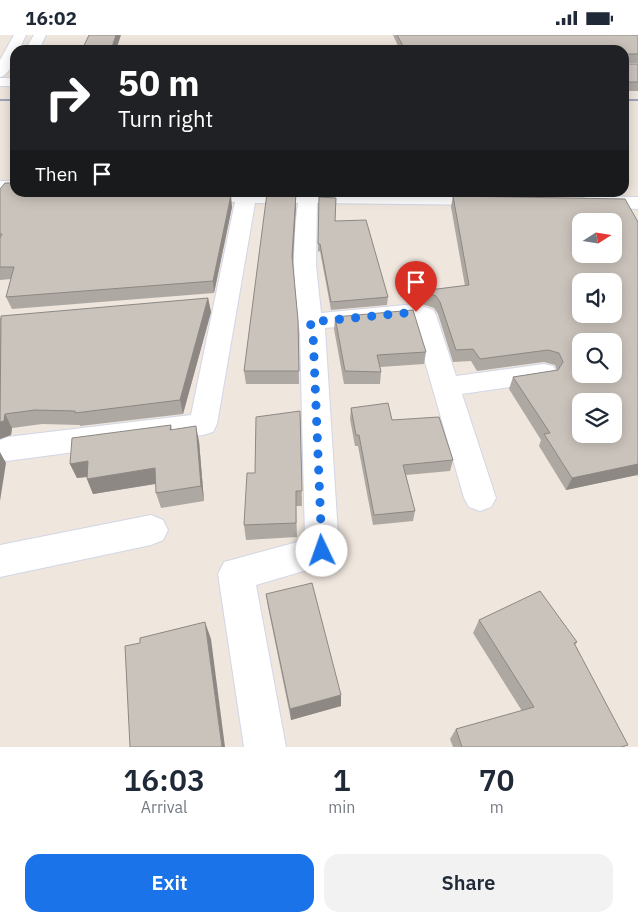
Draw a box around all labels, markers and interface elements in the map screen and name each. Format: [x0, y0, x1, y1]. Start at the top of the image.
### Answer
text: 16:02 [25, 6, 77, 30]
text: 50 m [118, 60, 200, 106]
icon: right [35, 65, 100, 130]
text: Turn right [118, 104, 213, 133]
icon: arrive [88, 160, 116, 188]
text: Then [35, 162, 78, 186]
north arrow [572, 213, 622, 263]
map controls [572, 213, 622, 443]
pin [395, 261, 437, 312]
icon: arrive [402, 268, 430, 296]
button: sound [572, 273, 622, 323]
button: search [572, 333, 622, 383]
button: layers [572, 393, 622, 443]
position arrow [295, 524, 347, 576]
text: 16:03 [123, 760, 205, 799]
text: 1 [333, 760, 351, 799]
text: 70 [479, 760, 515, 799]
text: Arrival [141, 797, 187, 817]
text: min [328, 797, 355, 817]
text: m [490, 797, 504, 817]
button: Exit [25, 854, 314, 912]
button: Share [324, 854, 613, 912]

